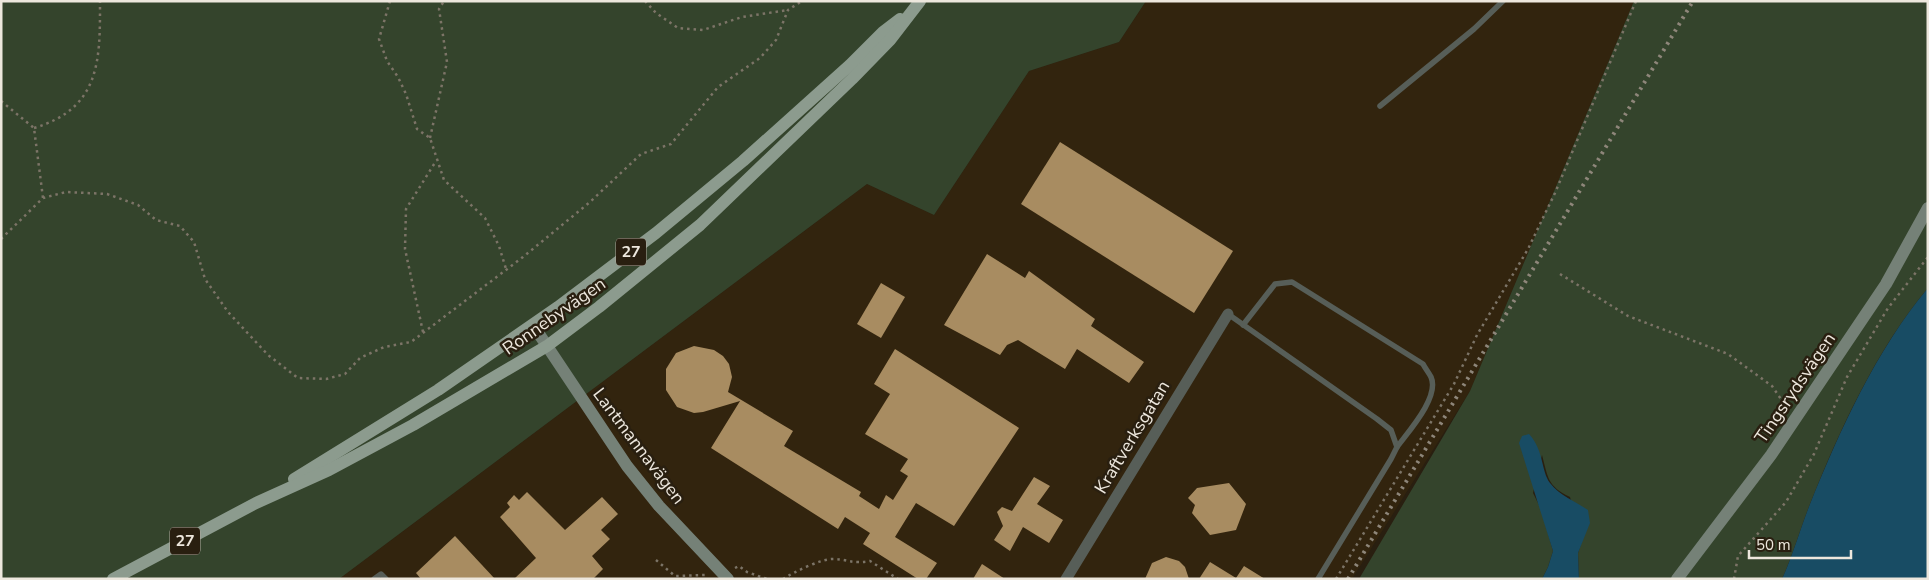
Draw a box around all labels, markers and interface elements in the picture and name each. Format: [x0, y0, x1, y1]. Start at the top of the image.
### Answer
road number: 27 [616, 238, 646, 266]
street label: Ronnebyvägen [498, 272, 610, 360]
street label: Tingsrydsvägen [1749, 328, 1841, 448]
street label: Kraftverksgatan [1089, 376, 1175, 498]
street label: Lantmannavägen [587, 383, 691, 509]
road number: 27 [170, 528, 200, 554]
scale bar [1749, 528, 1852, 560]
text: 50 m [1756, 535, 1791, 555]

